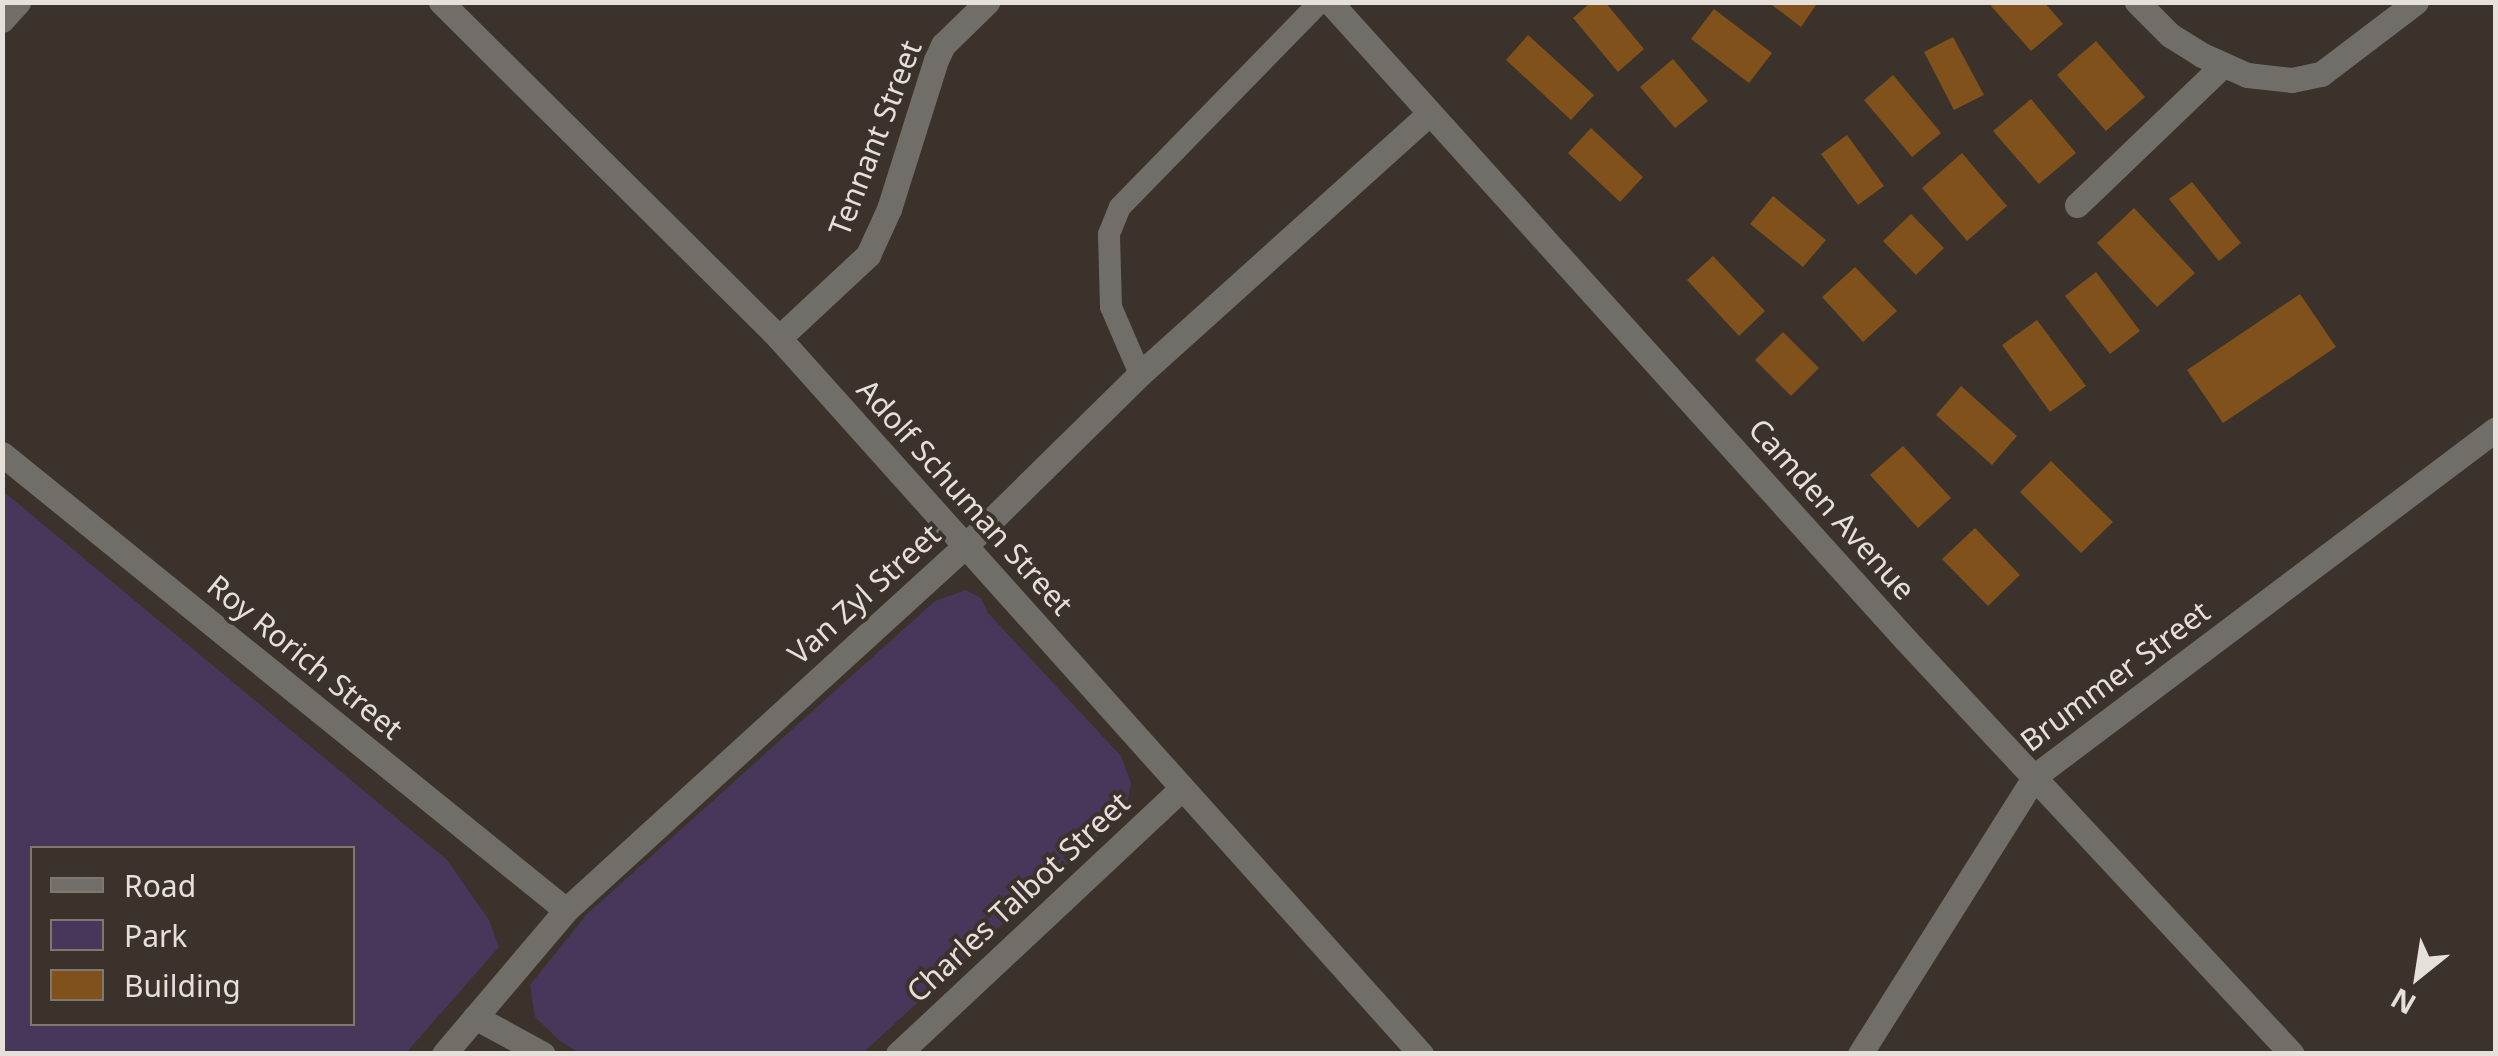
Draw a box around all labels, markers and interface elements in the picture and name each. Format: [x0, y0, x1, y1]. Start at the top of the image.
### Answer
street label: Tennant Street [821, 35, 929, 241]
street label: Adolf Schuman Street [850, 372, 1080, 622]
street label: Camden Avenue [1741, 411, 1923, 607]
street label: Van Zyl Street [780, 516, 948, 672]
street label: Roy Rorich Street [200, 567, 410, 747]
street label: Brummer Street [2013, 593, 2217, 759]
street label: Charles Talbot Street [899, 784, 1137, 1010]
legend [30, 846, 355, 1026]
text: Road [124, 865, 196, 906]
text: Park [124, 915, 187, 956]
north arrow [2368, 926, 2468, 1026]
text: Building [124, 965, 241, 1006]
text: N [2384, 980, 2422, 1024]

